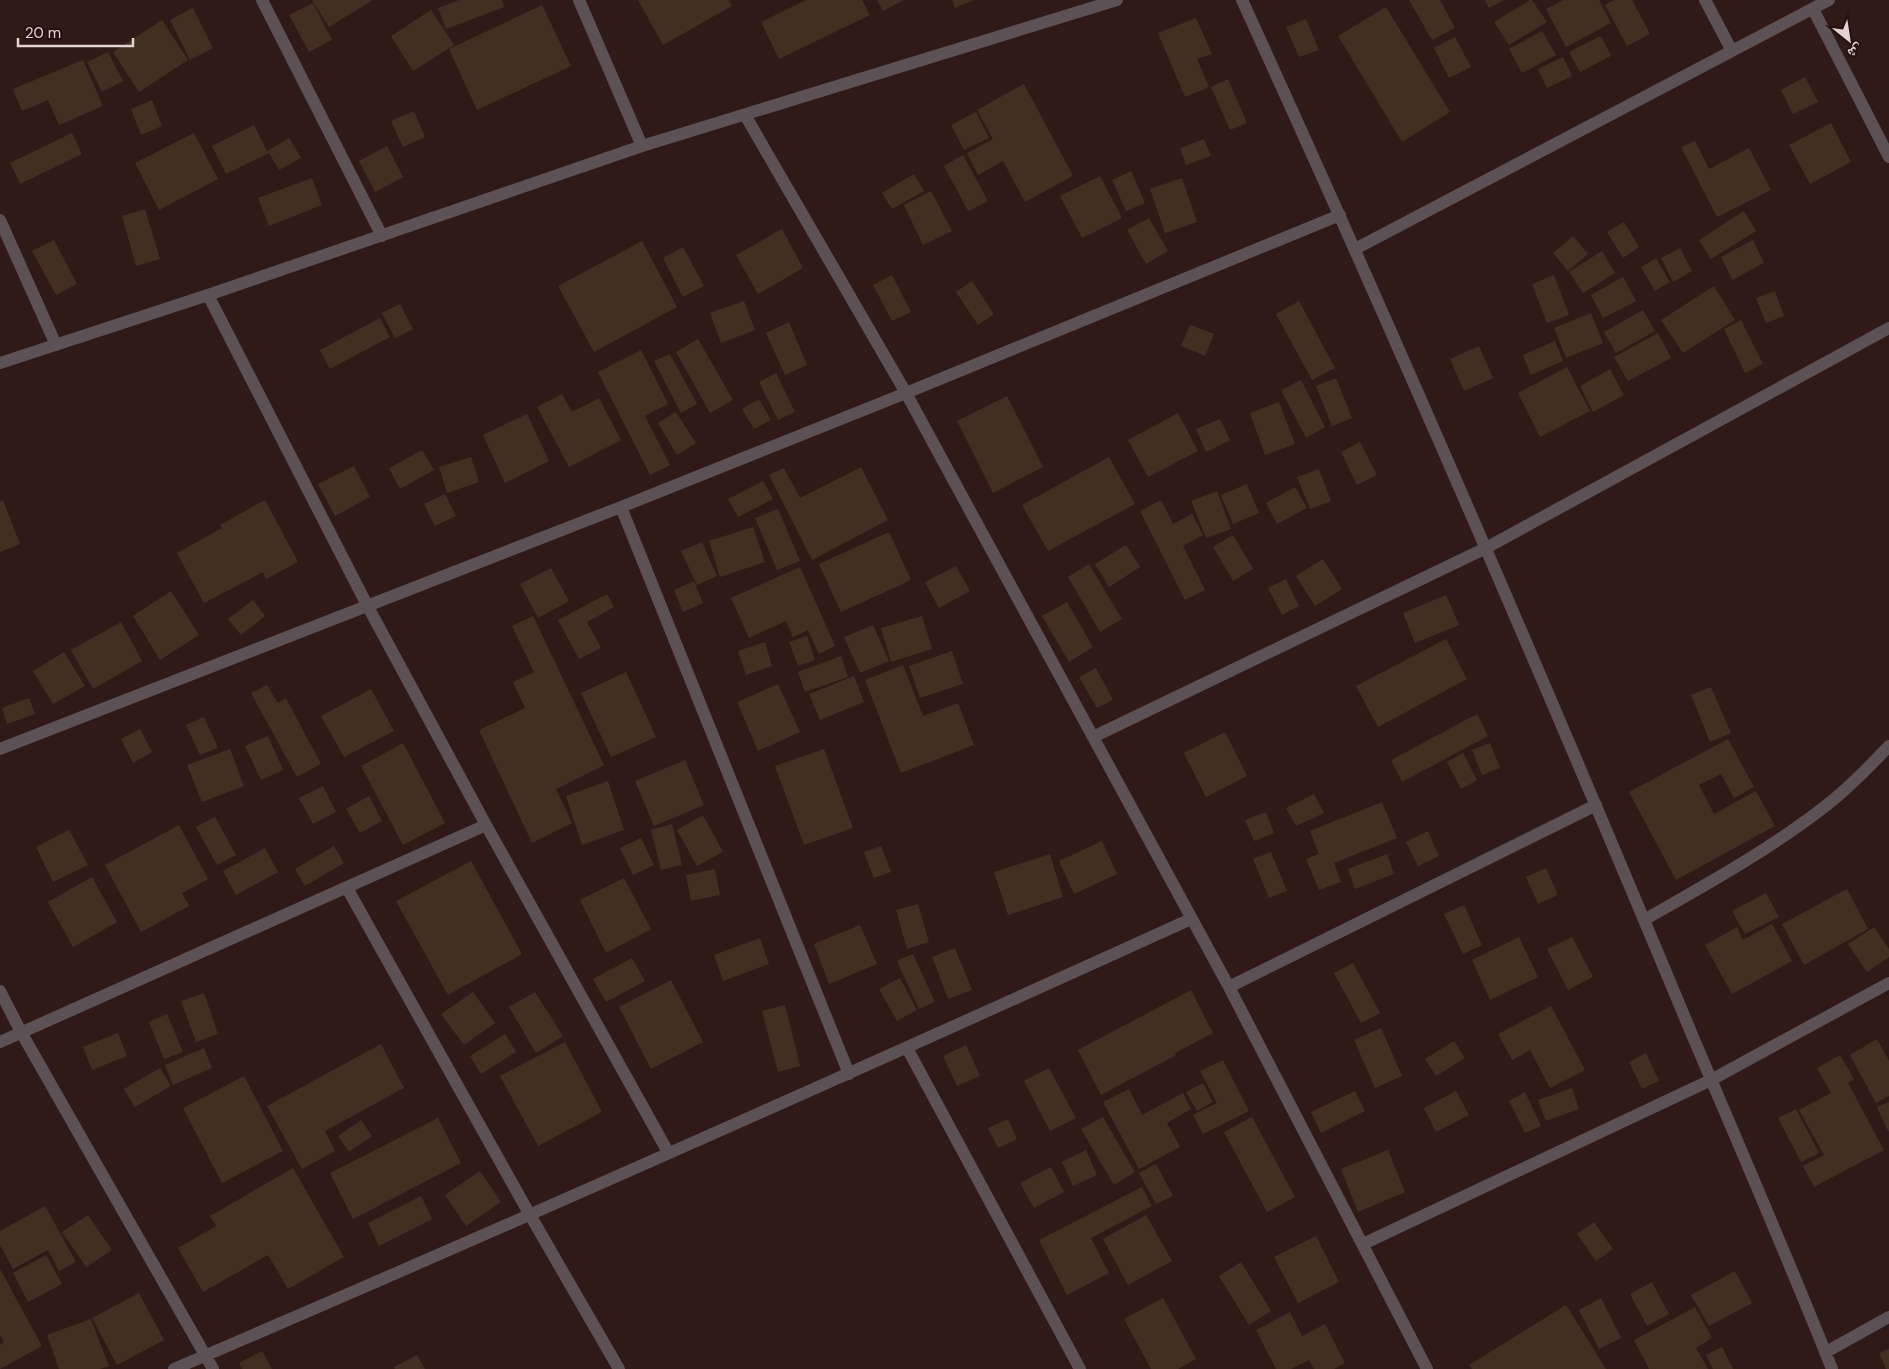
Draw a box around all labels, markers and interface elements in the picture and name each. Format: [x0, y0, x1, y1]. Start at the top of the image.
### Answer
scale bar [18, 15, 132, 47]
north arrow [1824, 15, 1874, 65]
text: 20 m [25, 23, 61, 43]
text: ش [1844, 40, 1866, 63]

